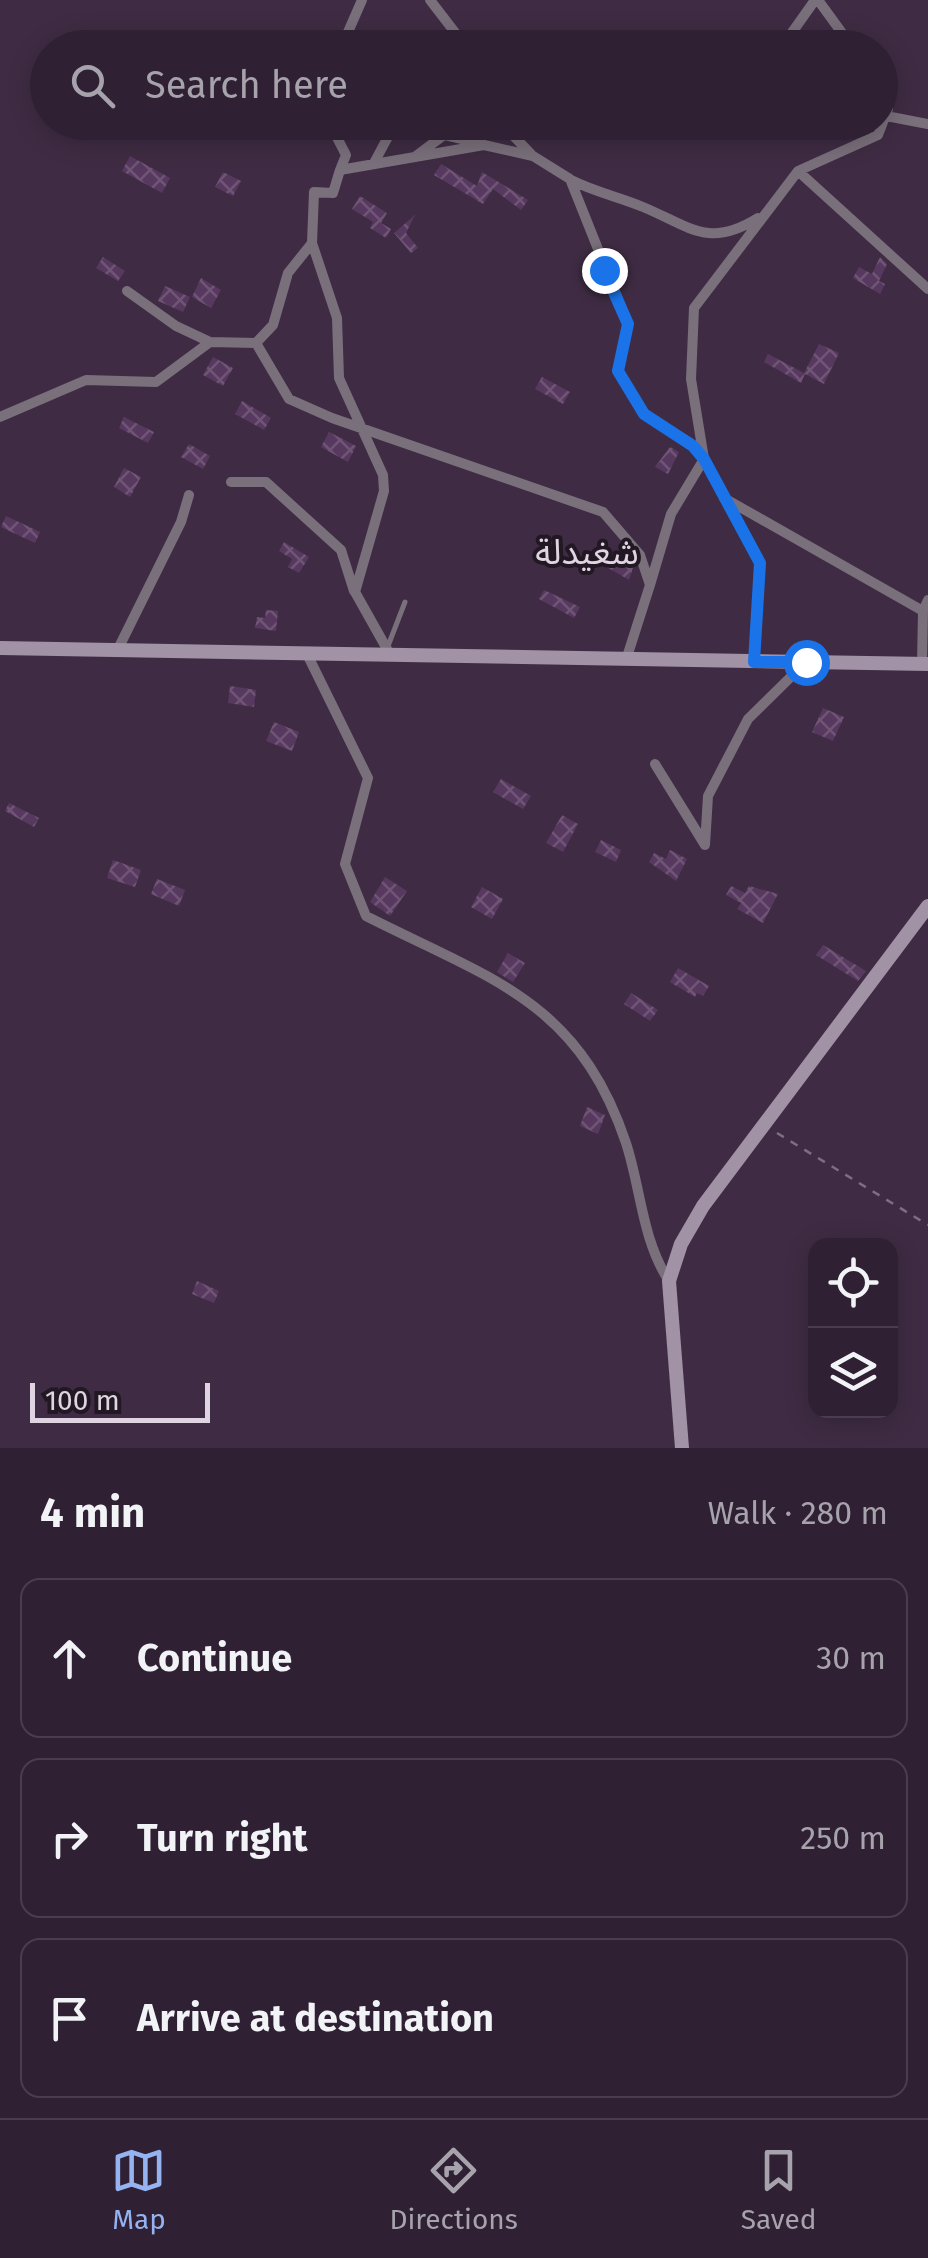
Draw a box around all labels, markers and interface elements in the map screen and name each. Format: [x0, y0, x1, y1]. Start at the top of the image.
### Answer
search box [30, 30, 898, 140]
icon: search [65, 58, 120, 113]
text: Search here [145, 62, 348, 108]
route end [582, 248, 628, 294]
district label: شغيدلة [535, 531, 639, 573]
route start [784, 640, 830, 686]
map controls [808, 1238, 898, 1418]
button: locate [808, 1238, 898, 1328]
button: layers [808, 1328, 898, 1418]
scale bar [30, 1378, 210, 1422]
text: 100 m [45, 1384, 120, 1417]
text: 4 min [40, 1488, 145, 1538]
text: Walk · 280 m [708, 1494, 888, 1532]
icon: ahead [42, 1631, 97, 1686]
text: Continue [137, 1635, 292, 1681]
text: 30 m [816, 1639, 886, 1677]
icon: right [42, 1811, 97, 1866]
text: Turn right [137, 1815, 307, 1861]
text: 250 m [800, 1819, 886, 1857]
icon: arrive [42, 1991, 97, 2046]
text: Arrive at destination [137, 1995, 494, 2041]
tab: Map [111, 2143, 166, 2236]
tab: Directions [389, 2143, 518, 2236]
tab: Saved [741, 2143, 817, 2236]

